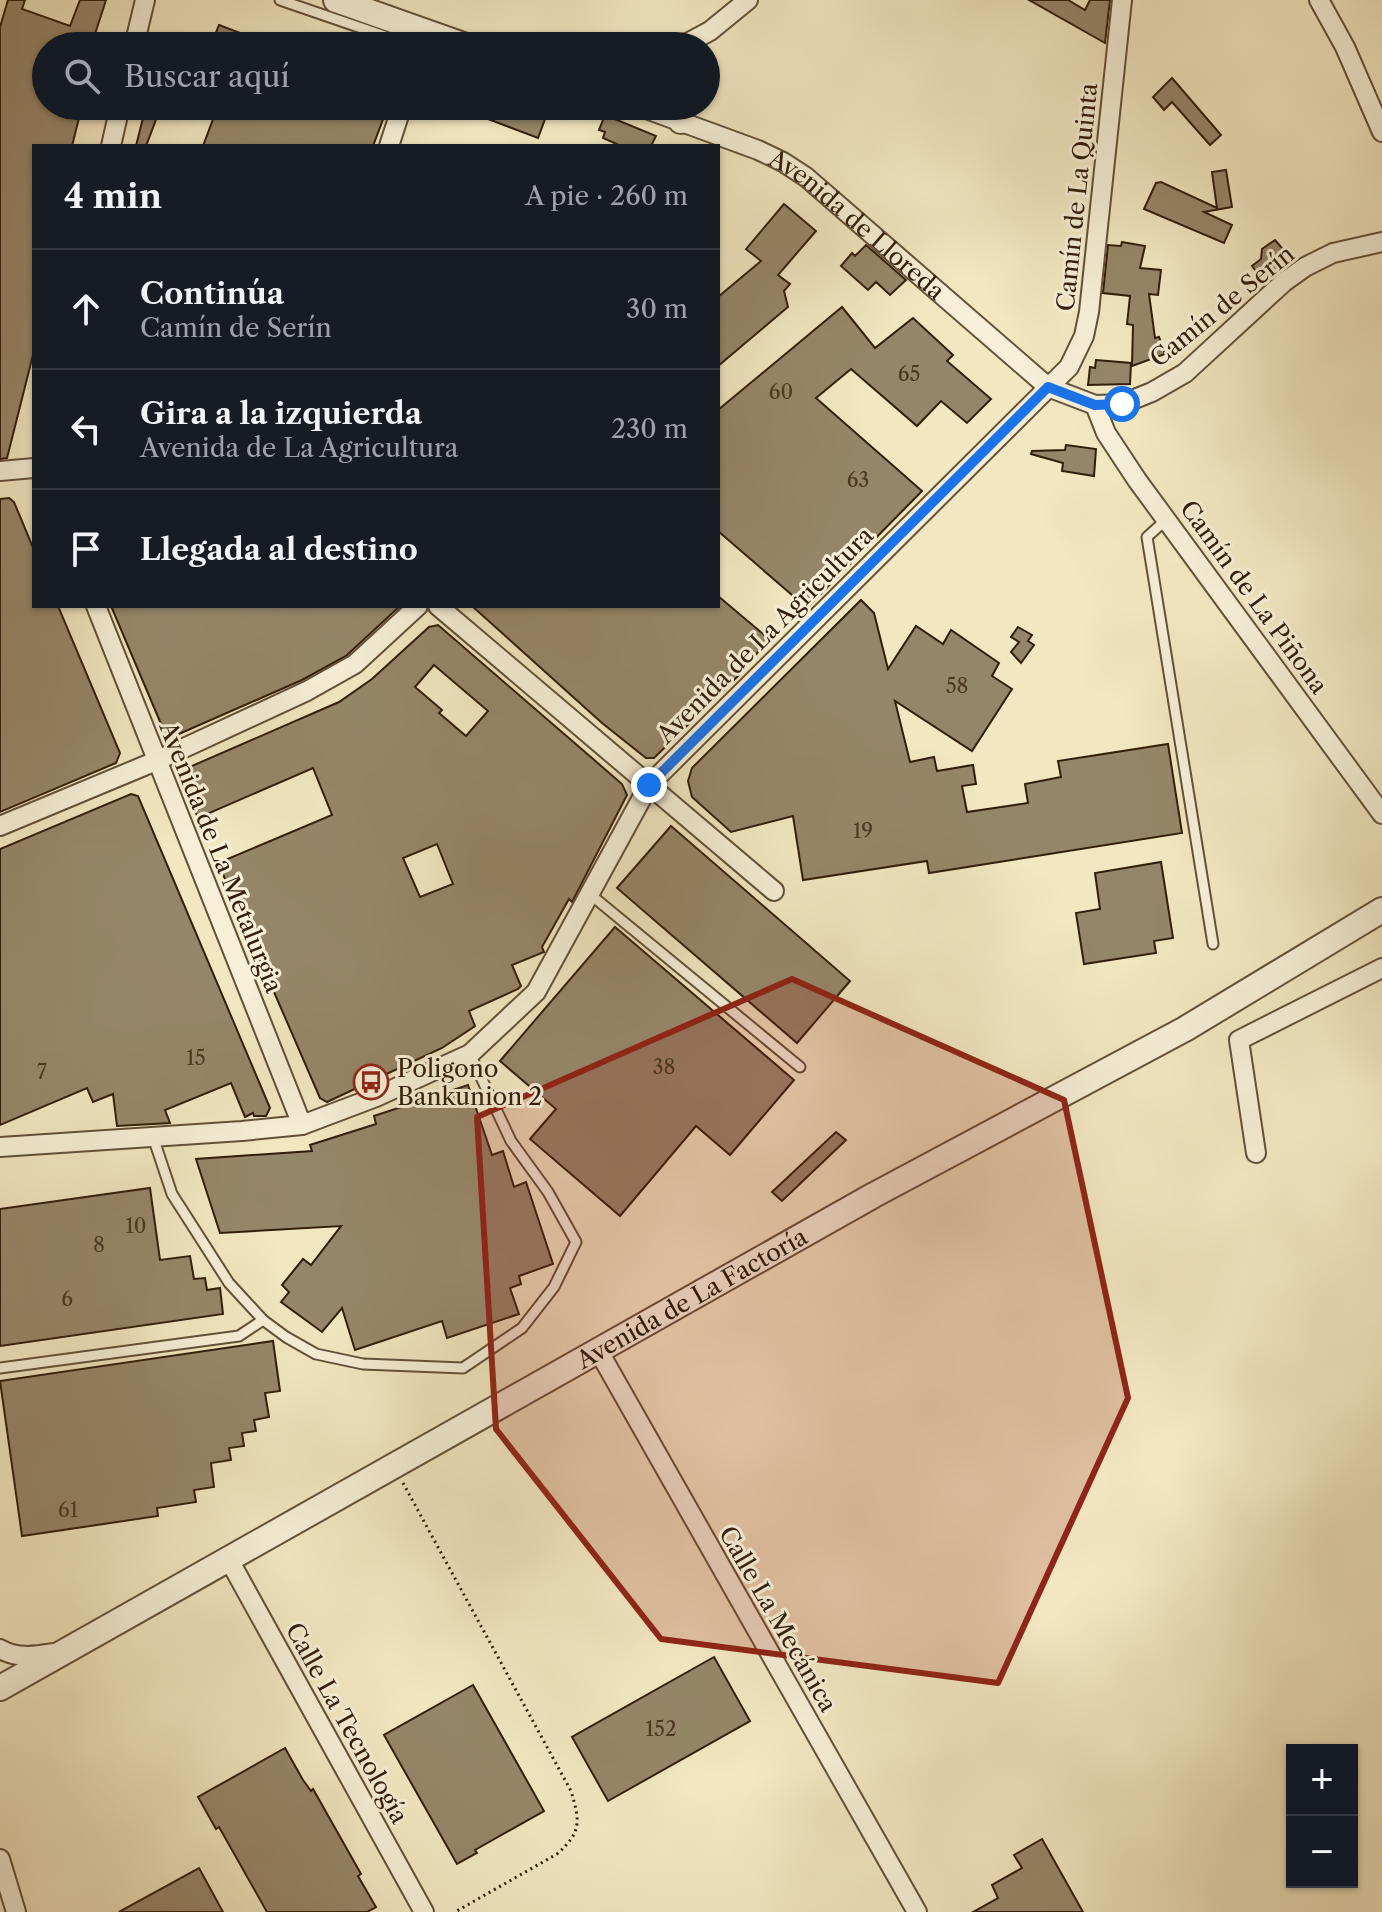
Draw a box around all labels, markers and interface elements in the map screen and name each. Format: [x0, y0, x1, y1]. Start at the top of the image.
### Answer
search box [32, 32, 720, 120]
icon: search [60, 54, 104, 98]
text: Buscar aquí [124, 58, 290, 95]
street label: Camín de La Quinta [1051, 81, 1103, 313]
street label: Avenida de Lloreda [763, 143, 951, 306]
text: 4 min [64, 175, 162, 217]
text: A pie · 260 m [525, 180, 688, 212]
street label: Camín de Serín [1144, 239, 1300, 373]
text: Continúa [140, 275, 284, 312]
icon: ahead [64, 287, 108, 331]
text: 30 m [626, 293, 688, 325]
text: Camín de Serín [140, 312, 332, 344]
house number: 65 [898, 362, 920, 386]
house number: 60 [769, 380, 793, 404]
route start [1104, 386, 1140, 422]
text: Gira a la izquierda [140, 395, 422, 432]
icon: left [64, 407, 108, 451]
text: 230 m [611, 413, 688, 445]
text: Avenida de La Agricultura [140, 432, 458, 464]
house number: 63 [847, 468, 869, 492]
street label: Camín de La Piñona [1174, 495, 1334, 699]
street label: Avenida de La Agricultura [650, 521, 879, 750]
icon: arrive [64, 527, 108, 571]
text: Llegada al destino [140, 531, 418, 568]
house number: 58 [946, 674, 968, 698]
street label: Avenida de La Metalurgia [153, 716, 289, 997]
route end [631, 767, 667, 803]
house number: 19 [853, 819, 873, 843]
house number: 15 [186, 1046, 206, 1070]
place label: Poligono Bankunion 2 [397, 1054, 542, 1111]
house number: 38 [653, 1055, 675, 1079]
house number: 7 [37, 1060, 47, 1084]
bus stop icon: Poligono Bankunion 2 [352, 1063, 390, 1101]
house number: 10 [125, 1214, 147, 1238]
street label: Avenida de La Factoría [570, 1221, 812, 1375]
house number: 8 [93, 1233, 105, 1257]
house number: 6 [61, 1287, 73, 1311]
house number: 61 [58, 1498, 79, 1522]
street label: Calle La Mecánica [713, 1521, 843, 1717]
street label: Calle La Tecnología [280, 1618, 414, 1829]
house number: 152 [646, 1717, 676, 1741]
map controls [1286, 1744, 1358, 1888]
button: + [1286, 1744, 1358, 1816]
button: − [1286, 1816, 1358, 1888]

